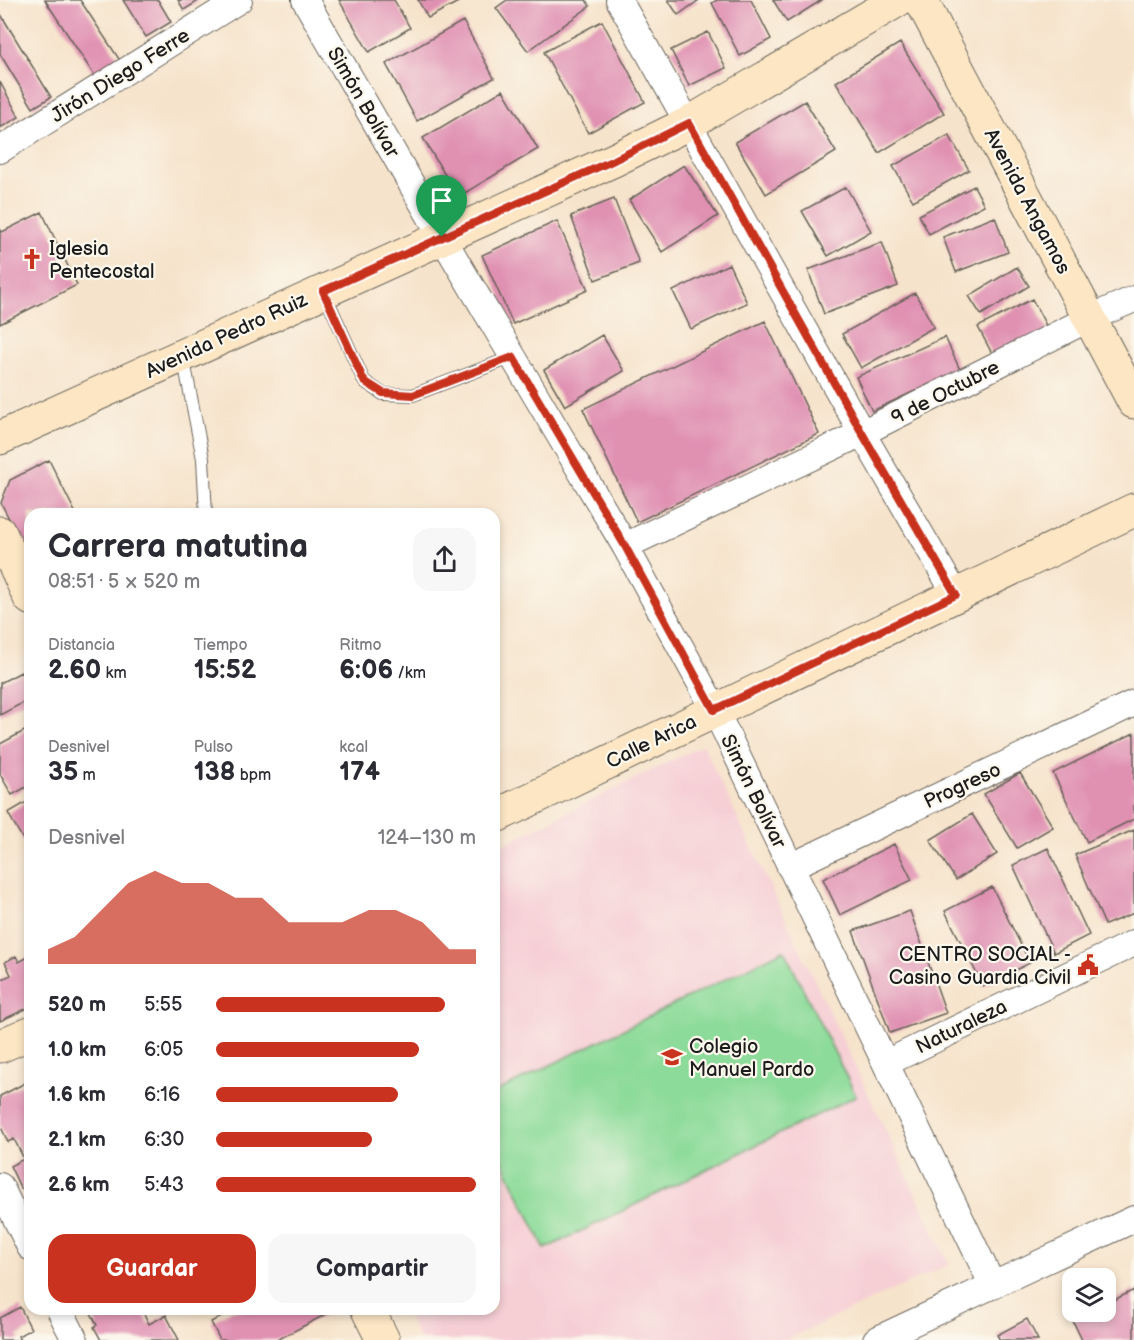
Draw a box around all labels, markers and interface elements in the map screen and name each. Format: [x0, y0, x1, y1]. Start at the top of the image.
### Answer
street label: Jirón Diego Ferre [47, 23, 194, 128]
street label: Simón Bolívar [322, 43, 405, 163]
street label: Avenida Angamos [979, 125, 1076, 278]
pin [416, 175, 467, 237]
icon: arrive [425, 184, 458, 217]
place label: Iglesia Pentecostal [49, 237, 155, 284]
church icon: Iglesia Pentecostal [20, 247, 44, 271]
street label: Avenida Pedro Ruiz [142, 288, 311, 384]
street label: 9 de Octubre [887, 355, 1004, 430]
text: Carrera matutina [48, 527, 308, 567]
button: share [413, 528, 476, 591]
text: 08:51 · 5 × 520 m [48, 570, 200, 594]
text: Distancia [48, 636, 115, 655]
text: Tiempo [194, 636, 247, 655]
text: Ritmo [339, 636, 382, 655]
text: 2.60 [48, 655, 101, 686]
text: 15:52 [194, 655, 256, 686]
text: 6:06 [339, 655, 393, 686]
text: km [101, 664, 127, 683]
text: /km [393, 664, 426, 683]
street label: Calle Arica [602, 710, 701, 774]
street label: Simón Bolívar [715, 731, 791, 853]
text: Desnivel [48, 738, 110, 757]
text: Pulso [194, 738, 233, 757]
text: kcal [339, 738, 368, 757]
text: 35 [48, 757, 78, 788]
text: 138 [194, 757, 235, 788]
text: 174 [339, 757, 380, 788]
street label: Progreso [920, 758, 1005, 814]
text: m [78, 766, 96, 785]
text: bpm [235, 766, 271, 785]
text: Desnivel [48, 826, 125, 850]
text: 124–130 m [378, 826, 476, 850]
place label: CENTRO SOCIAL - Casino Guardia Civil [889, 943, 1071, 990]
public building icon: CENTRO SOCIAL - Casino Guardia Civil [1076, 953, 1100, 977]
text: 520 m [48, 993, 106, 1017]
text: 5:55 [144, 993, 182, 1017]
street label: Naturaleza [912, 995, 1011, 1059]
place label: Colegio Manuel Pardo [689, 1035, 814, 1082]
text: 1.0 km [48, 1038, 106, 1062]
text: 6:05 [144, 1038, 183, 1062]
school or university icon: Colegio Manuel Pardo [660, 1045, 684, 1069]
text: 1.6 km [48, 1083, 106, 1107]
text: 6:16 [144, 1083, 180, 1107]
text: 2.1 km [48, 1128, 106, 1152]
text: 6:30 [144, 1128, 184, 1152]
text: 2.6 km [48, 1173, 109, 1197]
text: 5:43 [144, 1173, 184, 1197]
button: Guardar [48, 1234, 256, 1303]
button: Compartir [268, 1234, 476, 1303]
map controls [1062, 1268, 1116, 1322]
button: layers [1062, 1268, 1116, 1322]

